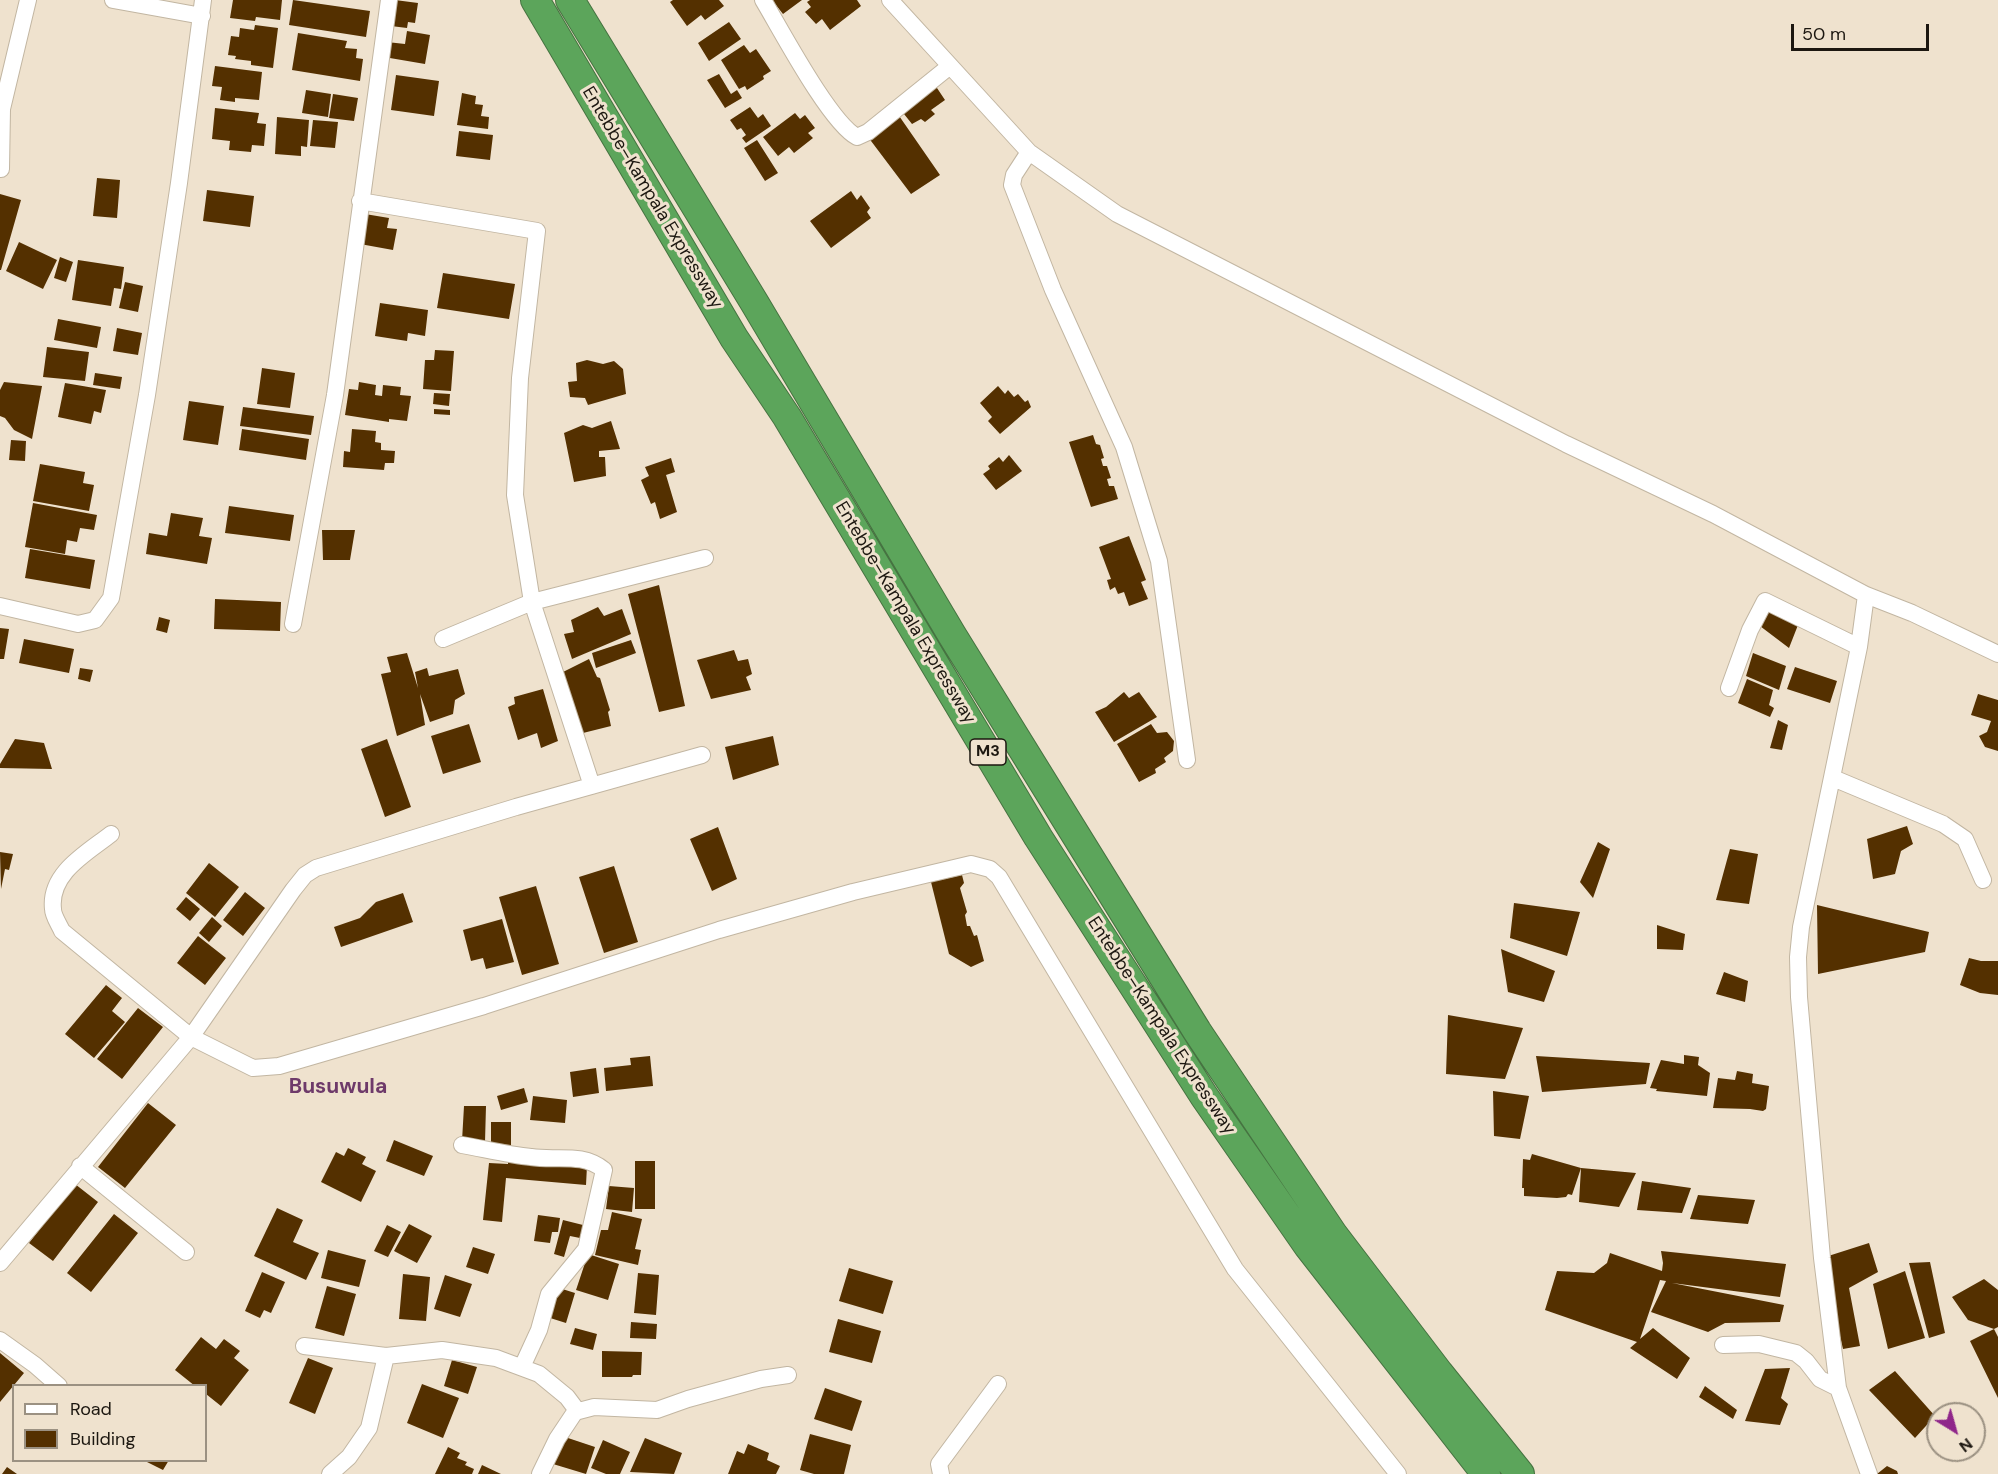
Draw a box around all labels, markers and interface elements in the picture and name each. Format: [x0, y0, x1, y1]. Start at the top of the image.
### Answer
scale bar [1794, 12, 1932, 50]
text: 50 m [1802, 22, 1846, 46]
street label: Entebbe–Kampala Expressway [577, 83, 727, 313]
street label: Entebbe–Kampala Expressway [830, 498, 980, 728]
road number: M3 [970, 739, 1006, 765]
street label: Entebbe–Kampala Expressway [1082, 913, 1240, 1139]
district label: Busuwula [289, 1074, 387, 1100]
legend [12, 1384, 207, 1462]
text: Road [70, 1397, 112, 1421]
north arrow [1926, 1402, 1986, 1462]
text: Building [70, 1427, 135, 1451]
text: N [1955, 1433, 1977, 1457]

